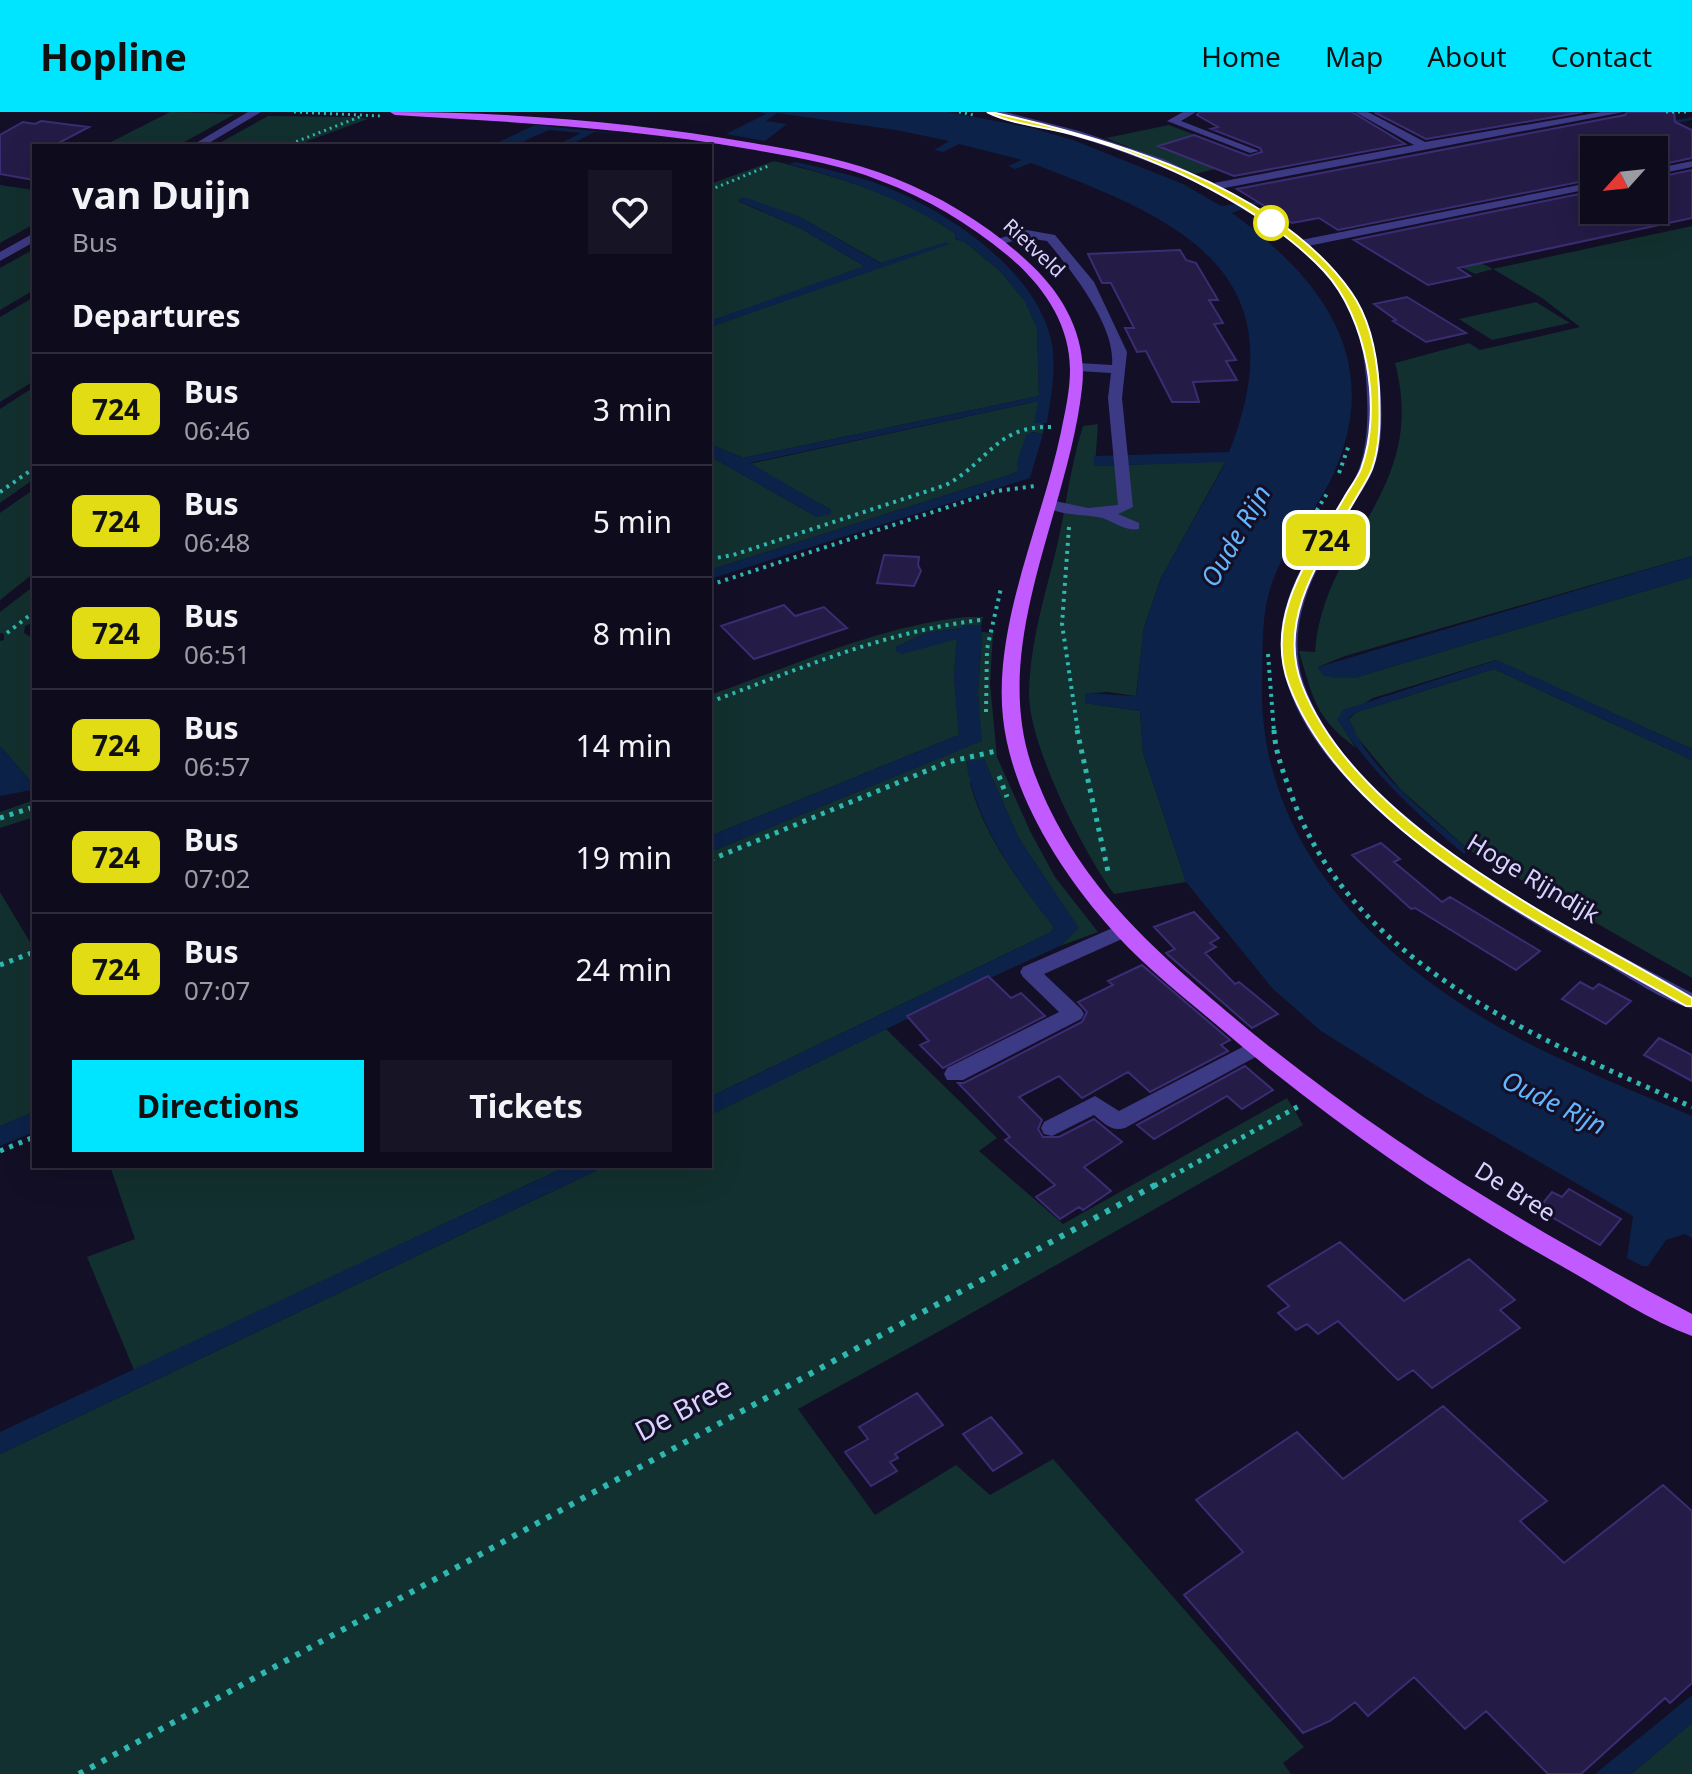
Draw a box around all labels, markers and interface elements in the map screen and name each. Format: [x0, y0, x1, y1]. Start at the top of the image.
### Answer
text: Hopline [40, 30, 187, 82]
text: Home [1201, 37, 1281, 75]
text: Map [1325, 37, 1383, 75]
text: About [1427, 37, 1507, 75]
text: Contact [1551, 37, 1652, 75]
north arrow [1580, 136, 1668, 224]
map controls [1580, 136, 1668, 224]
text: van Duijn [72, 168, 251, 220]
button: heart [588, 170, 672, 254]
unlabelled marker [1254, 206, 1288, 240]
street label: Rietveld [998, 212, 1071, 283]
text: Bus [72, 224, 117, 260]
text: Departures [72, 295, 241, 336]
text: Bus [184, 371, 239, 412]
text: 3 min [593, 389, 672, 430]
text: 724 [92, 390, 140, 428]
text: 06:46 [184, 412, 250, 448]
water label: Oude Rijn [1192, 478, 1279, 593]
text: Bus [184, 483, 239, 524]
text: 5 min [593, 501, 672, 542]
text: 724 [92, 502, 140, 540]
line badge: 724 [1280, 514, 1372, 566]
text: 724 [1302, 521, 1350, 559]
text: 06:48 [184, 524, 250, 560]
text: Bus [184, 595, 239, 636]
text: 8 min [593, 613, 672, 654]
text: 724 [92, 614, 140, 652]
text: 06:51 [184, 636, 250, 672]
text: Bus [184, 707, 239, 748]
text: 14 min [576, 725, 672, 766]
text: 724 [92, 726, 140, 764]
text: 06:57 [184, 748, 250, 784]
text: Bus [184, 819, 239, 860]
street label: Hoge Rijndijk [1461, 825, 1606, 930]
text: 19 min [576, 837, 672, 878]
text: 724 [92, 838, 140, 876]
text: 07:02 [184, 860, 250, 896]
text: Bus [184, 931, 239, 972]
text: 24 min [576, 949, 672, 990]
text: 724 [92, 950, 140, 988]
text: 07:07 [184, 972, 250, 1008]
button: Directions [72, 1060, 364, 1152]
button: Tickets [380, 1060, 672, 1152]
water label: Oude Rijn [1496, 1061, 1613, 1143]
street label: De Bree [1469, 1153, 1562, 1228]
street label: De Bree [628, 1367, 738, 1449]

